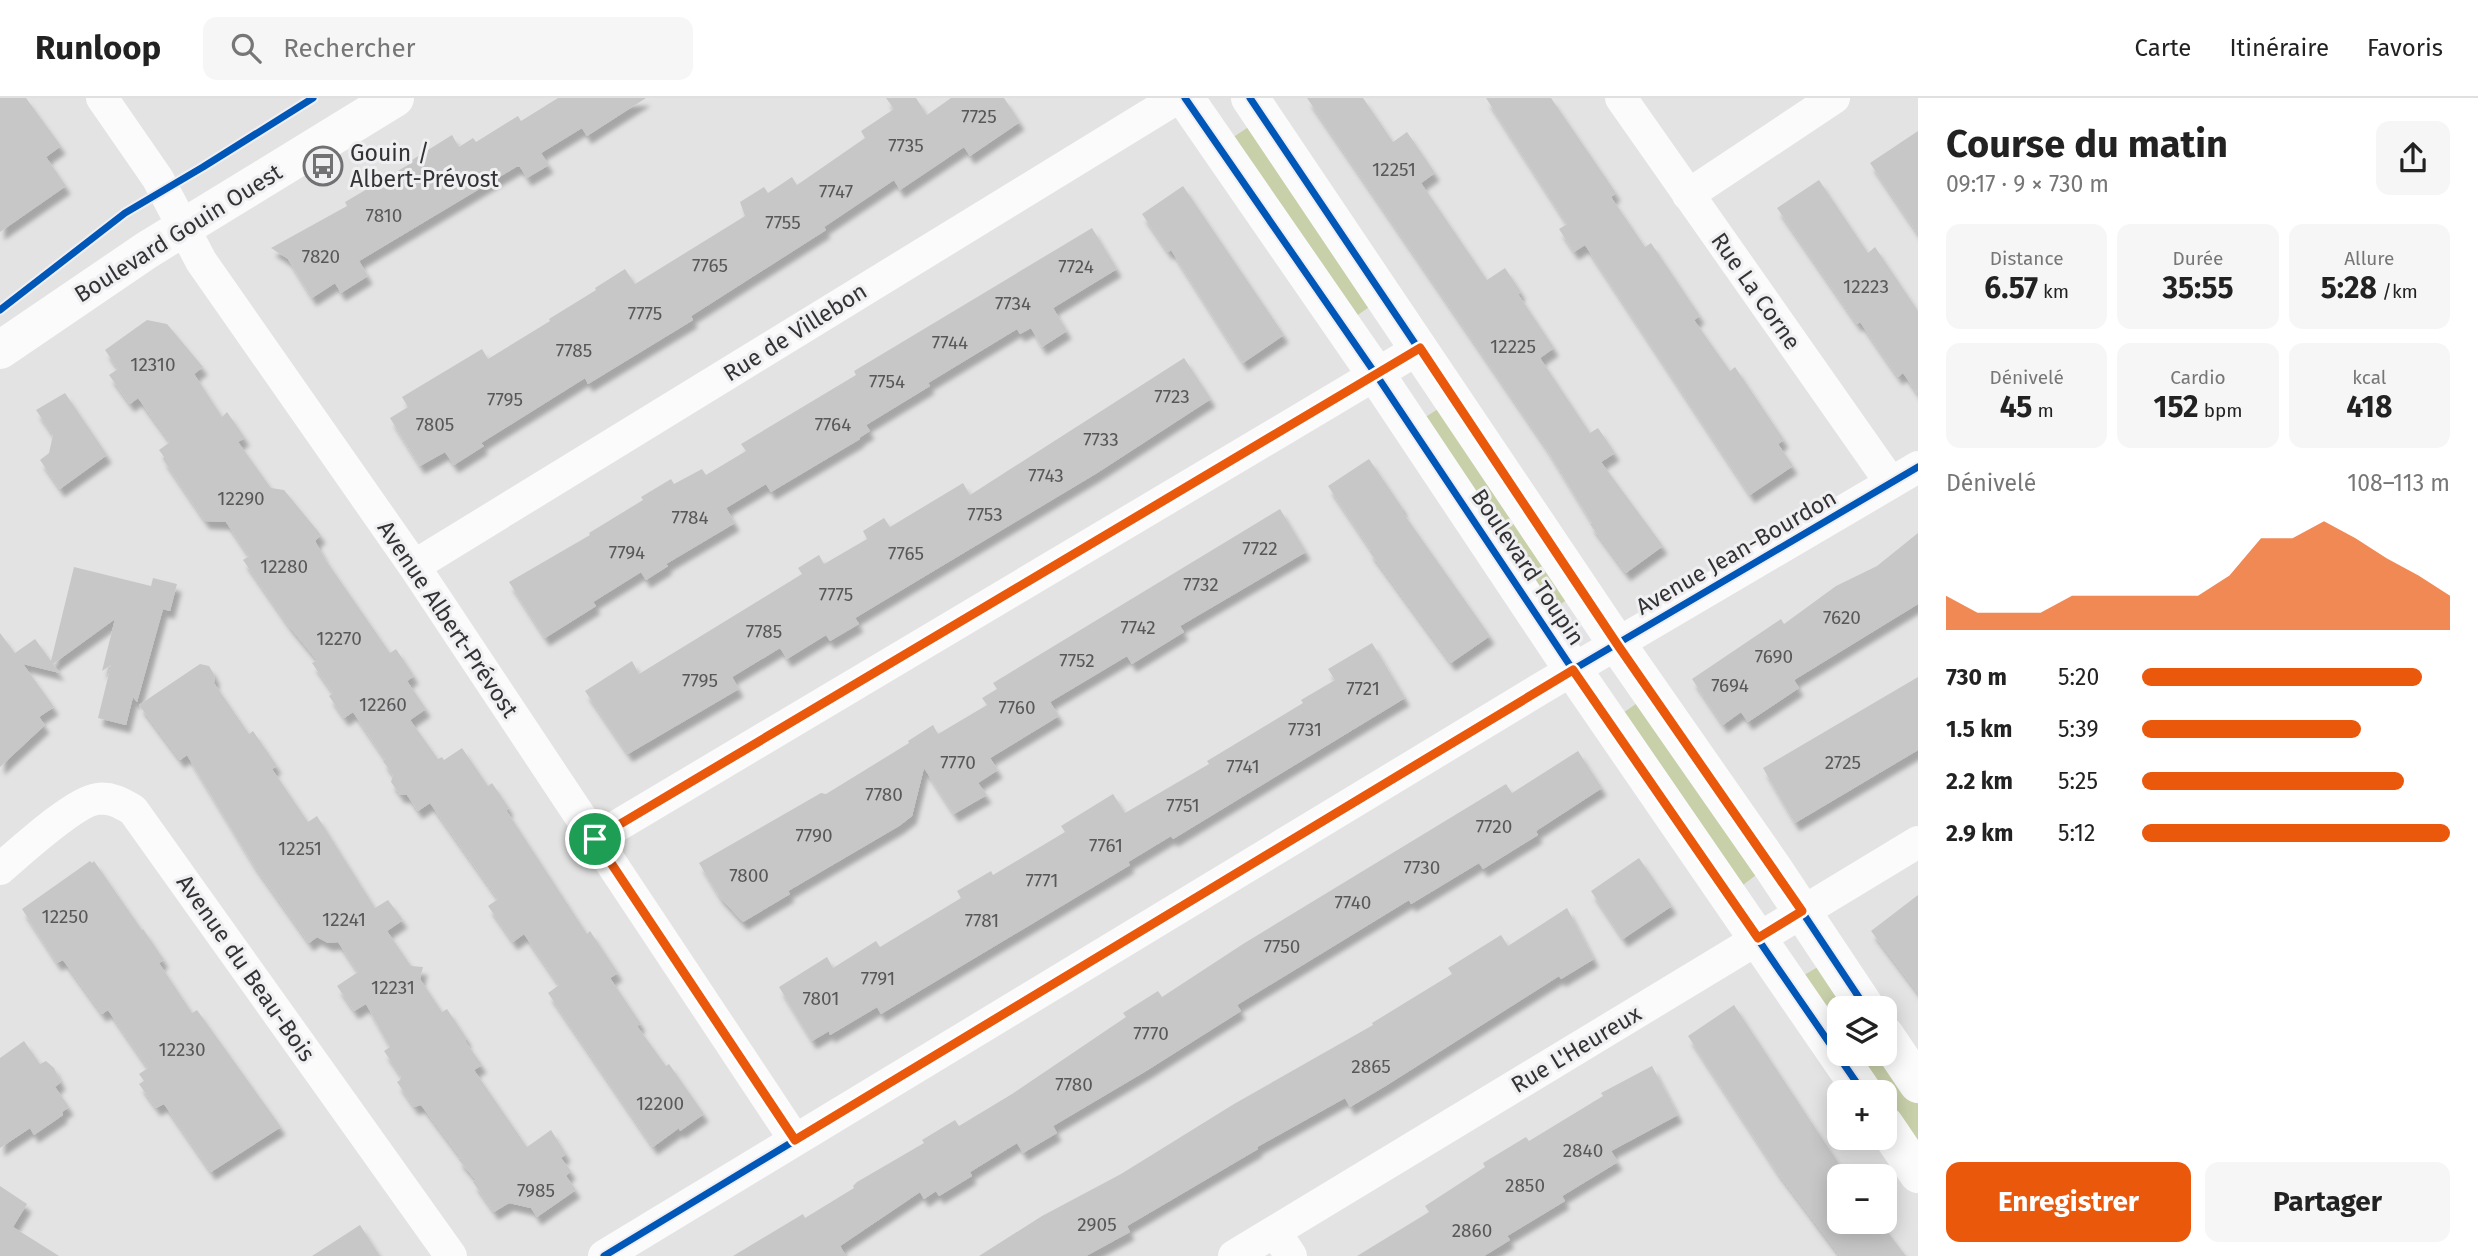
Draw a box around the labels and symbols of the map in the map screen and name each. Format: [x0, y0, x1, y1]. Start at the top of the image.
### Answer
house number: 7725 [961, 105, 997, 128]
house number: 7735 [888, 134, 924, 157]
place label: Gouin / Albert-Prévost [350, 139, 500, 193]
bus stop icon: Gouin / Albert-Prévost [302, 145, 344, 187]
street label: Boulevard Gouin Ouest [69, 157, 288, 308]
house number: 12251 [1372, 158, 1416, 181]
house number: 7747 [819, 180, 853, 203]
house number: 7810 [366, 204, 402, 227]
house number: 7755 [765, 211, 801, 234]
street label: Rue La Corne [1705, 227, 1807, 355]
house number: 7820 [302, 245, 340, 268]
house number: 7765 [692, 254, 728, 277]
house number: 7724 [1058, 255, 1094, 278]
house number: 12223 [1843, 275, 1889, 298]
street label: Rue de Villebon [718, 277, 872, 387]
house number: 7734 [995, 292, 1031, 315]
house number: 7775 [628, 302, 662, 325]
house number: 7744 [932, 331, 968, 354]
house number: 12225 [1490, 335, 1536, 358]
house number: 7785 [556, 339, 592, 362]
house number: 12310 [130, 353, 176, 376]
house number: 7754 [869, 370, 905, 393]
house number: 7723 [1154, 385, 1190, 408]
house number: 7795 [487, 388, 523, 411]
house number: 7805 [416, 413, 454, 436]
house number: 7764 [815, 413, 851, 436]
house number: 7733 [1083, 428, 1119, 451]
house number: 7743 [1028, 464, 1064, 487]
street label: Avenue Jean-Bourdon [1631, 483, 1841, 621]
street label: Boulevard Toupin [1465, 484, 1591, 650]
house number: 12290 [217, 487, 265, 510]
house number: 7753 [967, 503, 1003, 526]
house number: 7784 [671, 506, 709, 529]
street label: Avenue Albert-Prévost [372, 515, 525, 723]
house number: 7722 [1242, 537, 1278, 560]
house number: 7794 [609, 541, 645, 564]
house number: 7765 [888, 542, 924, 565]
house number: 12280 [260, 555, 308, 578]
house number: 7732 [1183, 573, 1219, 596]
house number: 7775 [819, 583, 853, 606]
house number: 7620 [1823, 606, 1861, 629]
house number: 7742 [1120, 616, 1156, 639]
house number: 7785 [746, 620, 782, 643]
house number: 12270 [316, 627, 362, 650]
house number: 7690 [1755, 645, 1793, 668]
house number: 7752 [1059, 649, 1095, 672]
house number: 7795 [682, 669, 718, 692]
house number: 7694 [1711, 674, 1749, 697]
house number: 7721 [1346, 677, 1380, 700]
house number: 12260 [359, 693, 407, 716]
house number: 7760 [998, 696, 1036, 719]
house number: 7731 [1288, 718, 1322, 741]
house number: 7770 [940, 751, 976, 774]
house number: 2725 [1825, 751, 1861, 774]
house number: 7741 [1226, 755, 1260, 778]
house number: 7780 [865, 783, 903, 806]
house number: 7751 [1166, 794, 1200, 817]
pin [565, 809, 625, 869]
house number: 7720 [1476, 815, 1512, 838]
house number: 7790 [795, 824, 833, 847]
house number: 7761 [1089, 834, 1123, 857]
house number: 12251 [278, 837, 322, 860]
house number: 7730 [1404, 856, 1440, 879]
house number: 7800 [729, 864, 769, 887]
street label: Avenue du Beau-Bois [171, 869, 321, 1067]
house number: 7771 [1025, 869, 1059, 892]
house number: 7740 [1335, 891, 1371, 914]
house number: 12250 [41, 905, 89, 928]
house number: 12241 [322, 908, 366, 931]
house number: 7781 [965, 909, 999, 932]
house number: 7750 [1264, 935, 1300, 958]
house number: 7791 [861, 967, 895, 990]
house number: 12231 [371, 976, 415, 999]
house number: 7801 [803, 987, 839, 1010]
street label: Rue L'Heureux [1506, 999, 1647, 1099]
house number: 7770 [1133, 1022, 1169, 1045]
house number: 12230 [158, 1038, 206, 1061]
house number: 2865 [1351, 1055, 1391, 1078]
house number: 7780 [1055, 1073, 1093, 1096]
house number: 12200 [636, 1092, 684, 1115]
house number: 2840 [1563, 1139, 1603, 1162]
house number: 2850 [1505, 1174, 1545, 1197]
house number: 7985 [517, 1179, 555, 1202]
house number: 2905 [1077, 1213, 1117, 1236]
house number: 2860 [1452, 1219, 1492, 1242]

